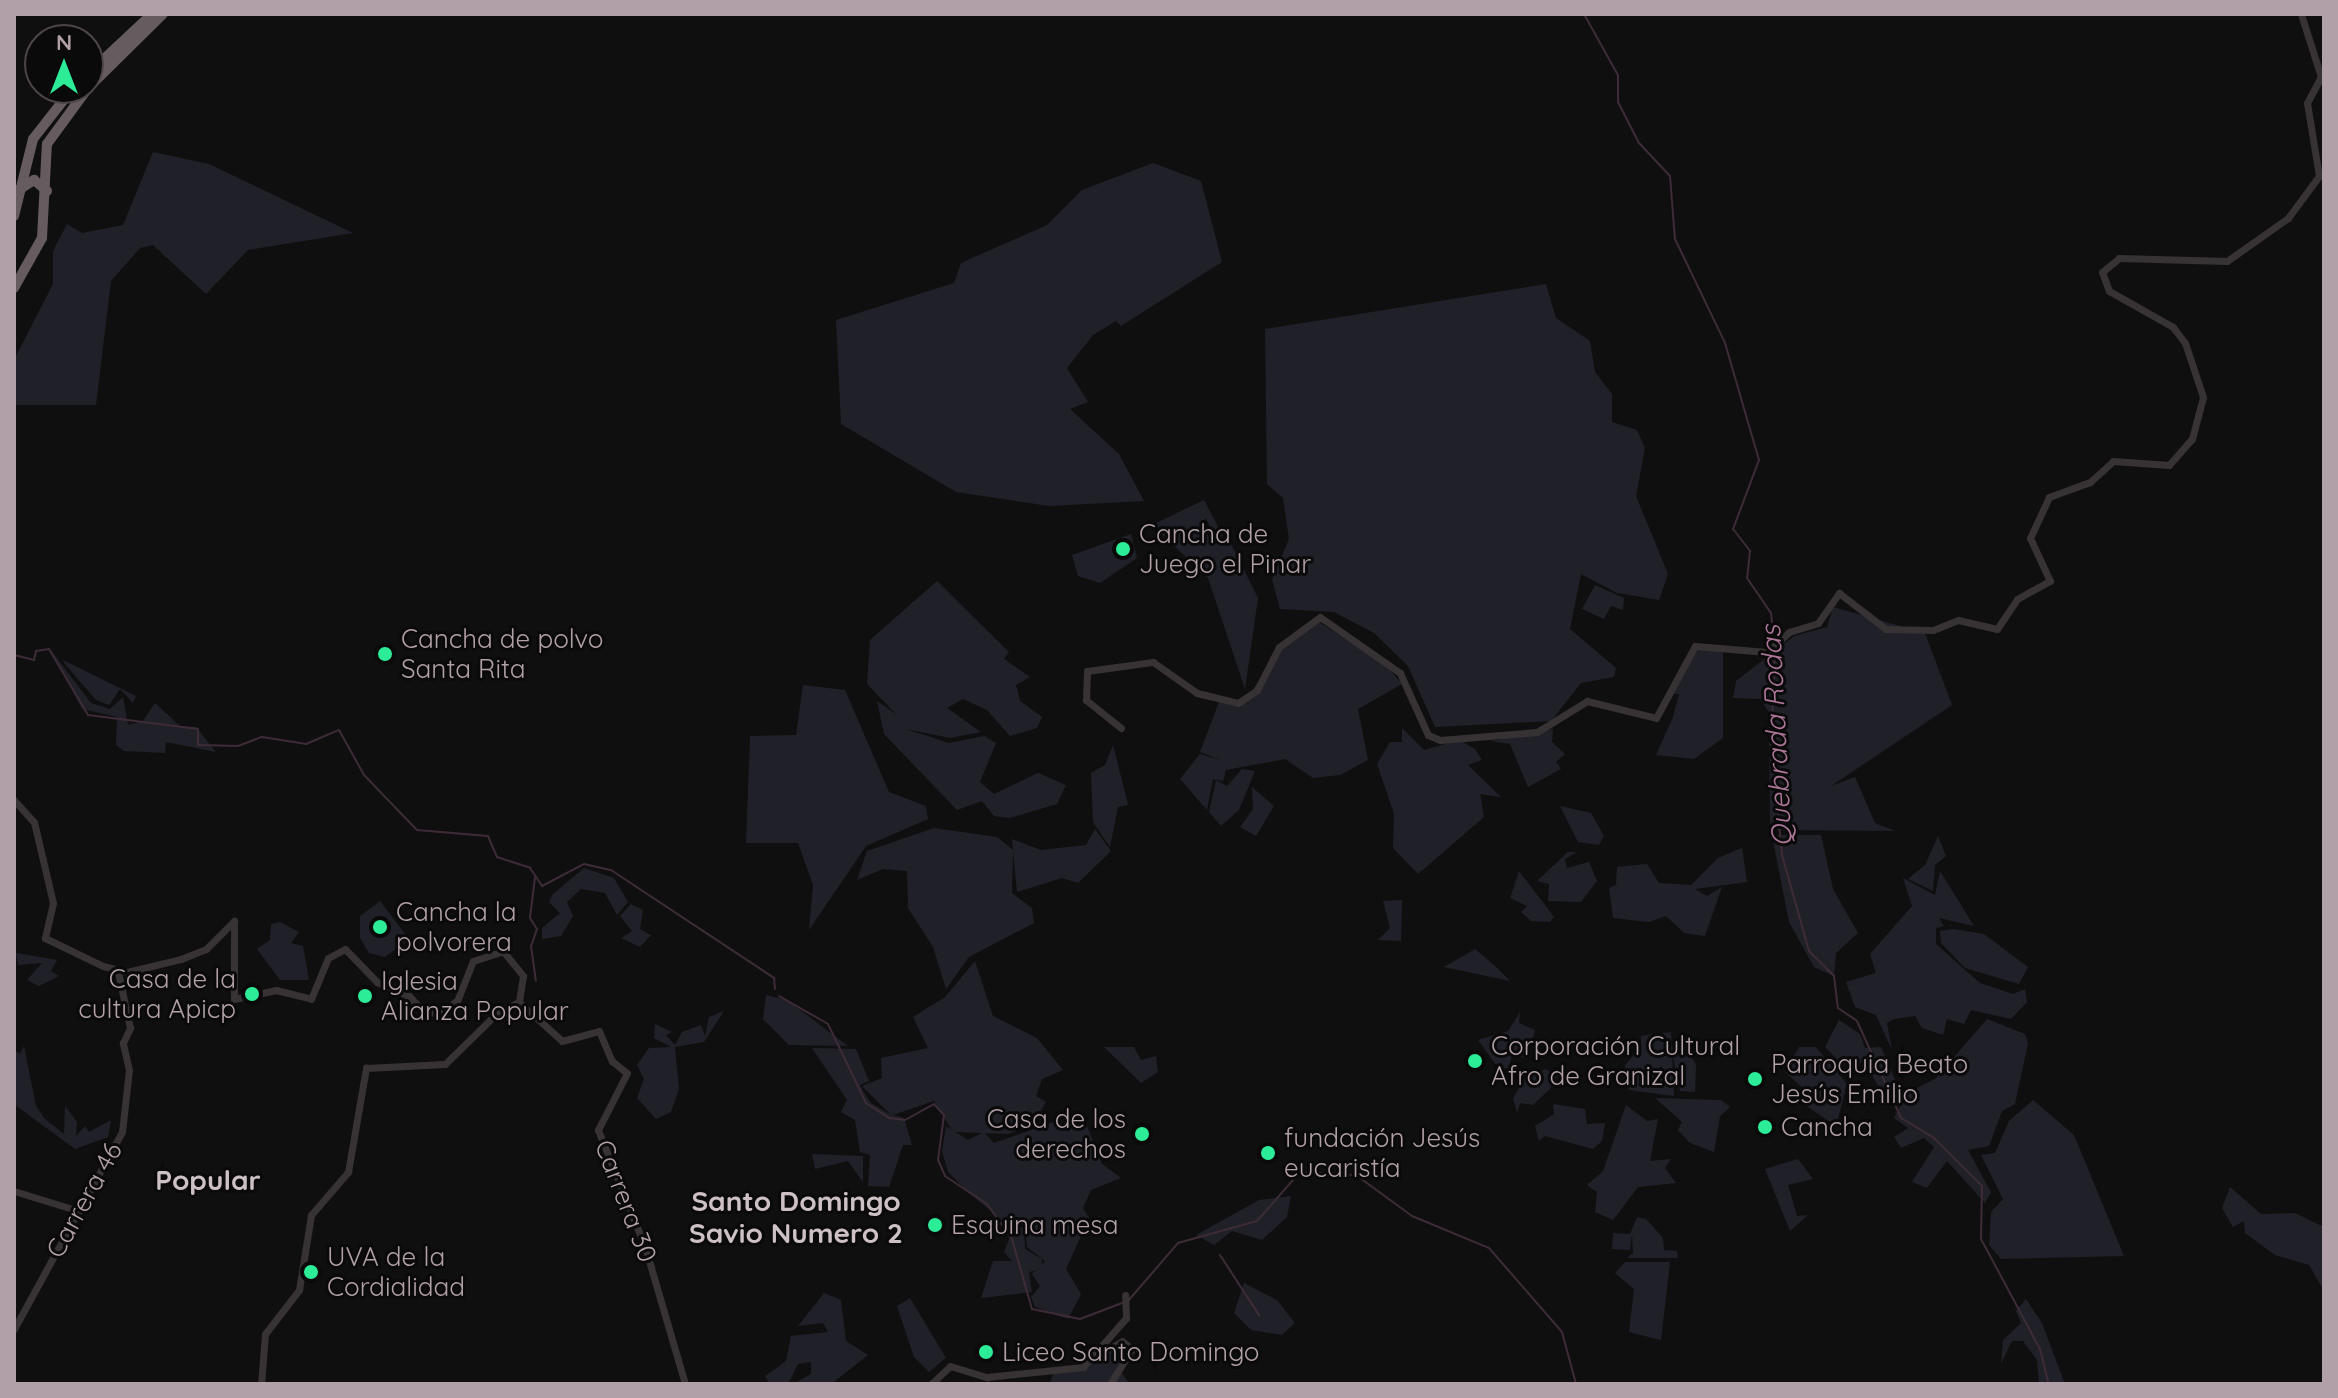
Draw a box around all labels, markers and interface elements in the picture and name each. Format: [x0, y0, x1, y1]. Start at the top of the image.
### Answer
north arrow [24, 24, 104, 104]
text: N [56, 28, 72, 56]
place label: Cancha de Juego el Pinar [1139, 518, 1311, 580]
marker: Cancha de Juego el Pinar [1114, 540, 1132, 558]
place label: Cancha de polvo Santa Rita [401, 623, 604, 684]
water label: Quebrada Rodas [1753, 624, 1799, 848]
marker: Cancha de polvo Santa Rita [376, 645, 394, 663]
place label: Cancha la polvorera [396, 896, 517, 958]
marker: Cancha la polvorera [371, 918, 389, 936]
place label: Casa de la cultura Apicp [78, 963, 236, 1024]
place label: Iglesia Alianza Popular [381, 965, 569, 1026]
marker: Casa de la cultura Apicp [243, 985, 261, 1003]
marker: Iglesia Alianza Popular [356, 987, 374, 1005]
place label: Corporación Cultural Afro de Granizal [1491, 1030, 1740, 1092]
place label: Parroquia Beato Jesús Emilio [1771, 1048, 1968, 1110]
marker: Corporación Cultural Afro de Granizal [1466, 1052, 1484, 1070]
marker: Parroquia Beato Jesús Emilio [1746, 1070, 1764, 1088]
place label: Casa de los derechos [987, 1103, 1126, 1164]
place label: Cancha [1781, 1111, 1873, 1143]
marker: Cancha [1756, 1118, 1774, 1136]
place label: fundación Jesús eucaristía [1284, 1122, 1480, 1184]
marker: Casa de los derechos [1133, 1125, 1151, 1143]
street label: Carrera 30 [588, 1135, 664, 1267]
street label: Carrera 46 [40, 1137, 128, 1263]
marker: fundación Jesús eucaristía [1259, 1144, 1277, 1162]
district label: Popular [155, 1163, 261, 1197]
district label: Santo Domingo Savio Numero 2 [689, 1184, 903, 1250]
place label: Esquina mesa [951, 1209, 1119, 1241]
marker: Esquina mesa [926, 1216, 944, 1234]
place label: UVA de la Cordialidad [327, 1241, 465, 1302]
marker: UVA de la Cordialidad [302, 1263, 320, 1281]
place label: Liceo Santo Domingo [1002, 1336, 1260, 1368]
marker: Liceo Santo Domingo [977, 1343, 995, 1361]

